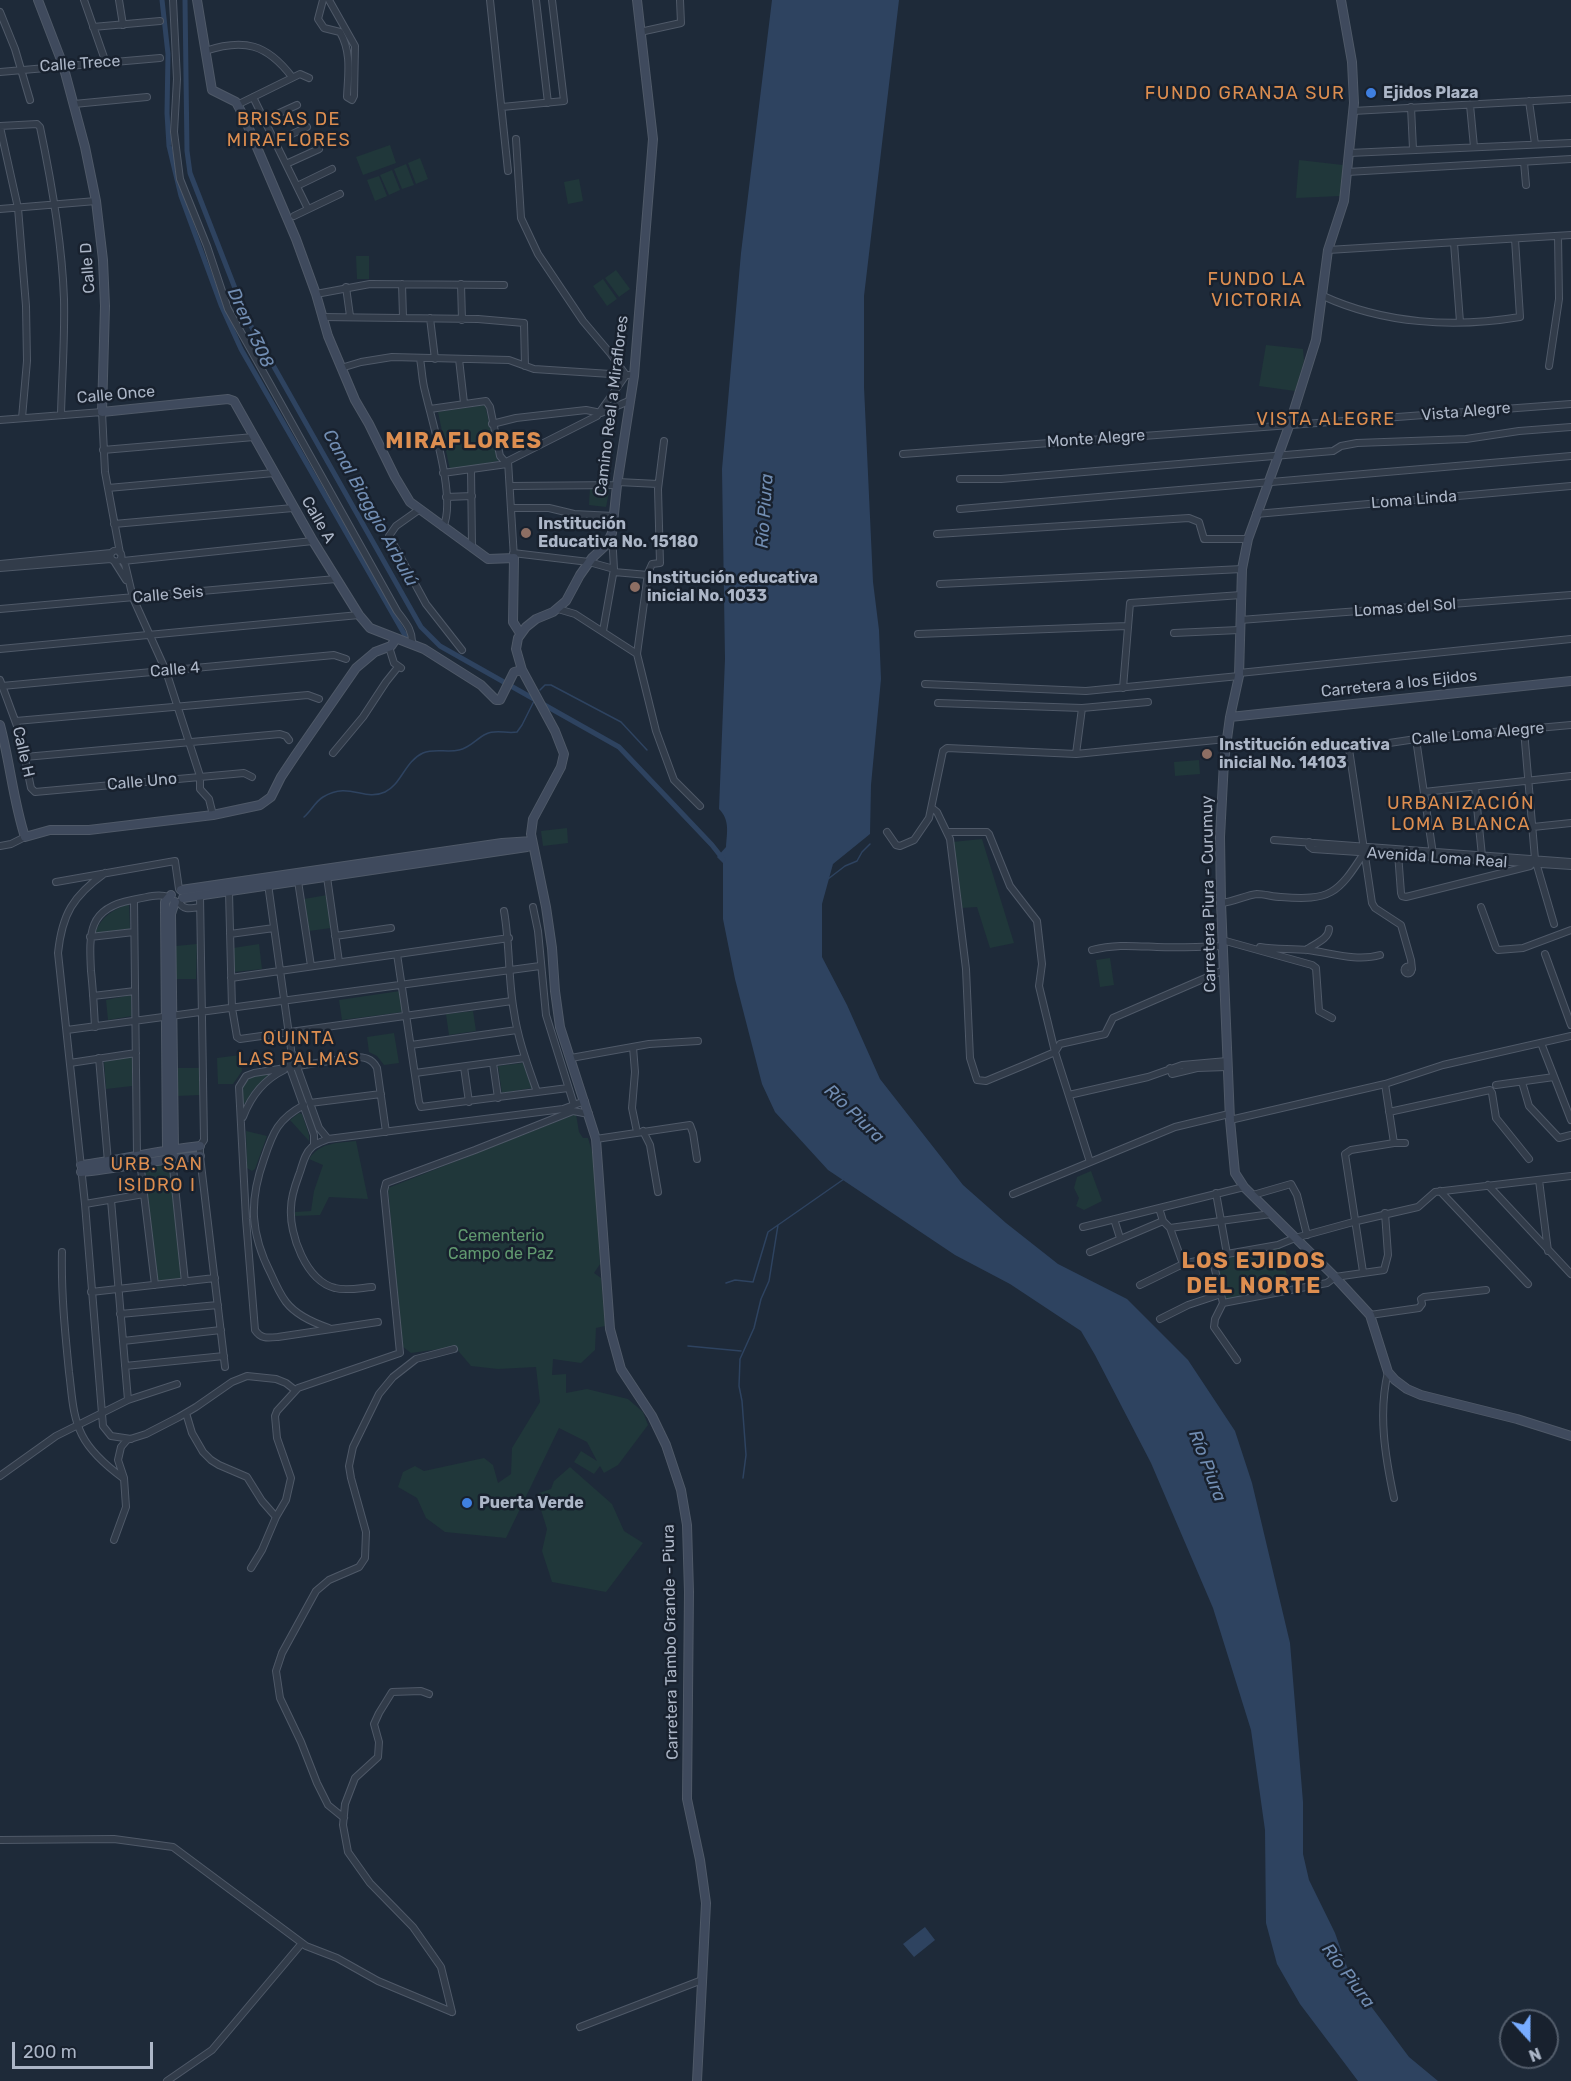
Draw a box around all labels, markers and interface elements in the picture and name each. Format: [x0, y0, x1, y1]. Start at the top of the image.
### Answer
street label: Calle Trece [39, 52, 121, 76]
district label: FUNDO GRANJA SUR [1145, 83, 1345, 105]
place label: Ejidos Plaza [1383, 83, 1478, 103]
marker: Ejidos Plaza [1364, 86, 1378, 100]
district label: BRISAS DE MIRAFLORES [227, 109, 351, 152]
street label: Calle D [77, 242, 99, 294]
district label: FUNDO LA VICTORIA [1208, 269, 1306, 312]
water label: Dren 1308 [222, 285, 278, 371]
street label: Camino Real a Miraflores [591, 314, 633, 498]
street label: Calle Once [76, 382, 156, 408]
street label: Vista Alegre [1421, 399, 1511, 425]
district label: VISTA ALEGRE [1256, 409, 1396, 431]
water label: Canal Biaggio Arbulú [318, 426, 422, 590]
street label: Monte Alegre [1046, 426, 1146, 452]
district label: MIRAFLORES [385, 429, 543, 455]
water label: Río Piura [752, 473, 778, 549]
street label: Loma Linda [1370, 487, 1458, 513]
street label: Calle A [297, 493, 339, 547]
place label: Institución Educativa No. 15180 [538, 514, 698, 552]
marker: Institución Educativa No. 15180 [519, 526, 533, 540]
place label: Institución educativa inicial No. 1033 [647, 568, 818, 606]
marker: Institución educativa inicial No. 1033 [628, 580, 642, 594]
street label: Calle Seis [132, 582, 204, 608]
street label: Lomas del Sol [1353, 595, 1457, 621]
street label: Calle 4 [149, 658, 201, 682]
street label: Carretera a los Ejidos [1320, 666, 1478, 702]
street label: Calle Loma Alegre [1411, 719, 1545, 749]
street label: Calle H [8, 725, 38, 779]
place label: Institución educativa inicial No. 14103 [1219, 735, 1390, 773]
marker: Institución educativa inicial No. 14103 [1200, 747, 1214, 761]
street label: Calle Uno [106, 769, 178, 795]
district label: URBANIZACIÓN LOMA BLANCA [1387, 793, 1535, 836]
street label: Carretera Piura - Curumuy [1198, 795, 1220, 993]
street label: Avenida Loma Real [1366, 844, 1508, 872]
district label: QUINTA LAS PALMAS [237, 1028, 361, 1070]
water label: Río Piura [819, 1080, 889, 1148]
district label: URB. SAN ISIDRO I [111, 1154, 203, 1196]
park label: Cementerio Campo de Paz [448, 1226, 554, 1264]
district label: LOS EJIDOS DEL NORTE [1182, 1249, 1326, 1300]
water label: Río Piura [1183, 1427, 1231, 1505]
place label: Puerta Verde [479, 1493, 584, 1513]
marker: Puerta Verde [460, 1496, 474, 1510]
street label: Carretera Tambo Grande - Piura [659, 1524, 683, 1760]
water label: Río Piura [1317, 1939, 1379, 2013]
north arrow [1499, 2009, 1559, 2069]
scale bar [15, 2030, 156, 2068]
text: 200 m [23, 2041, 77, 2063]
text: N [1526, 2043, 1544, 2065]

